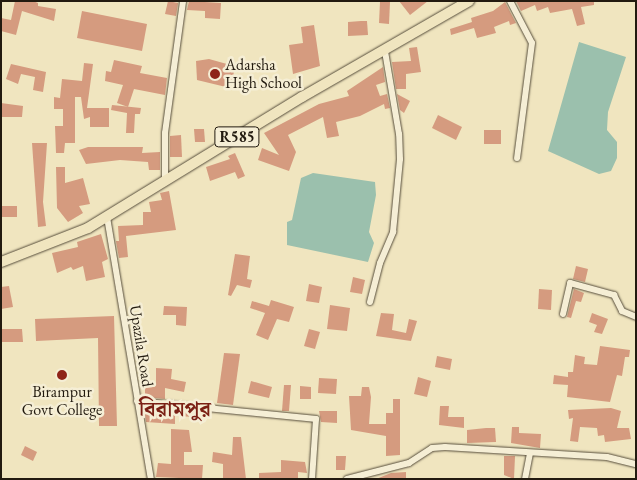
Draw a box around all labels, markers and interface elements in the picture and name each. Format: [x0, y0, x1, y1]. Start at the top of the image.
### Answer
place label: Adarsha High School [225, 55, 302, 93]
marker: Adarsha High School [209, 68, 221, 80]
road number: R585 [213, 124, 261, 150]
street label: Upazila Road [125, 304, 157, 388]
marker: Birampur Govt College [56, 369, 68, 381]
place label: Birampur Govt College [22, 382, 102, 420]
district label: বিরামপুর [139, 396, 211, 422]

